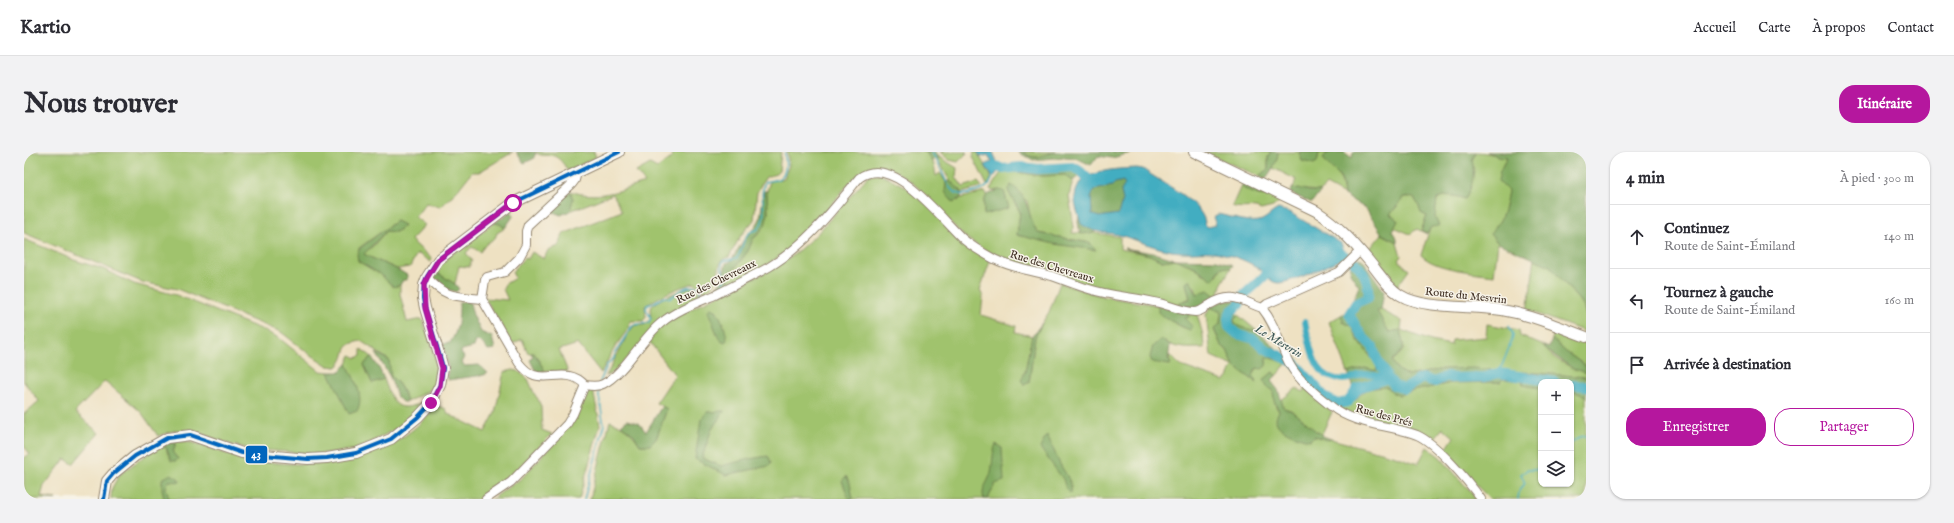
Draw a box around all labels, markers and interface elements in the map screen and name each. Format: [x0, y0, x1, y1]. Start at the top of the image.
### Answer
text: Kartio [20, 16, 71, 40]
text: Accueil [1693, 19, 1736, 37]
text: Carte [1758, 19, 1791, 37]
text: À propos [1813, 19, 1865, 37]
text: Contact [1887, 19, 1934, 37]
button: Itinéraire [1839, 85, 1930, 123]
text: Nous trouver [24, 87, 178, 122]
text: 4 min [1626, 168, 1665, 189]
text: À pied · 300 m [1840, 170, 1914, 187]
route start [504, 194, 522, 212]
text: Continuez [1664, 219, 1729, 238]
icon: ahead [1626, 226, 1648, 248]
text: 140 m [1884, 228, 1914, 245]
text: Route de Saint-Émiland [1664, 238, 1795, 255]
street label: Rue des Chevreaux [1008, 248, 1096, 287]
street label: Rue des Chevreaux [674, 256, 759, 307]
text: Tournez à gauche [1664, 283, 1773, 302]
street label: Route du Mesvrin [1424, 285, 1508, 307]
icon: left [1626, 290, 1648, 312]
text: 160 m [1884, 292, 1914, 309]
text: Route de Saint-Émiland [1664, 302, 1795, 319]
water label: Le Mesvrin [1251, 321, 1305, 362]
icon: arrive [1626, 354, 1648, 376]
text: Arrivée à destination [1664, 355, 1791, 374]
map controls [1538, 379, 1574, 487]
button: + [1538, 379, 1574, 415]
route end [422, 394, 440, 412]
street label: Rue des Prés [1354, 402, 1414, 430]
button: Enregistrer [1626, 408, 1766, 446]
button: Partager [1774, 408, 1914, 446]
button: − [1538, 415, 1574, 451]
line badge: 43 [245, 445, 268, 464]
text: 43 [250, 448, 261, 462]
button: layers [1538, 451, 1574, 487]

